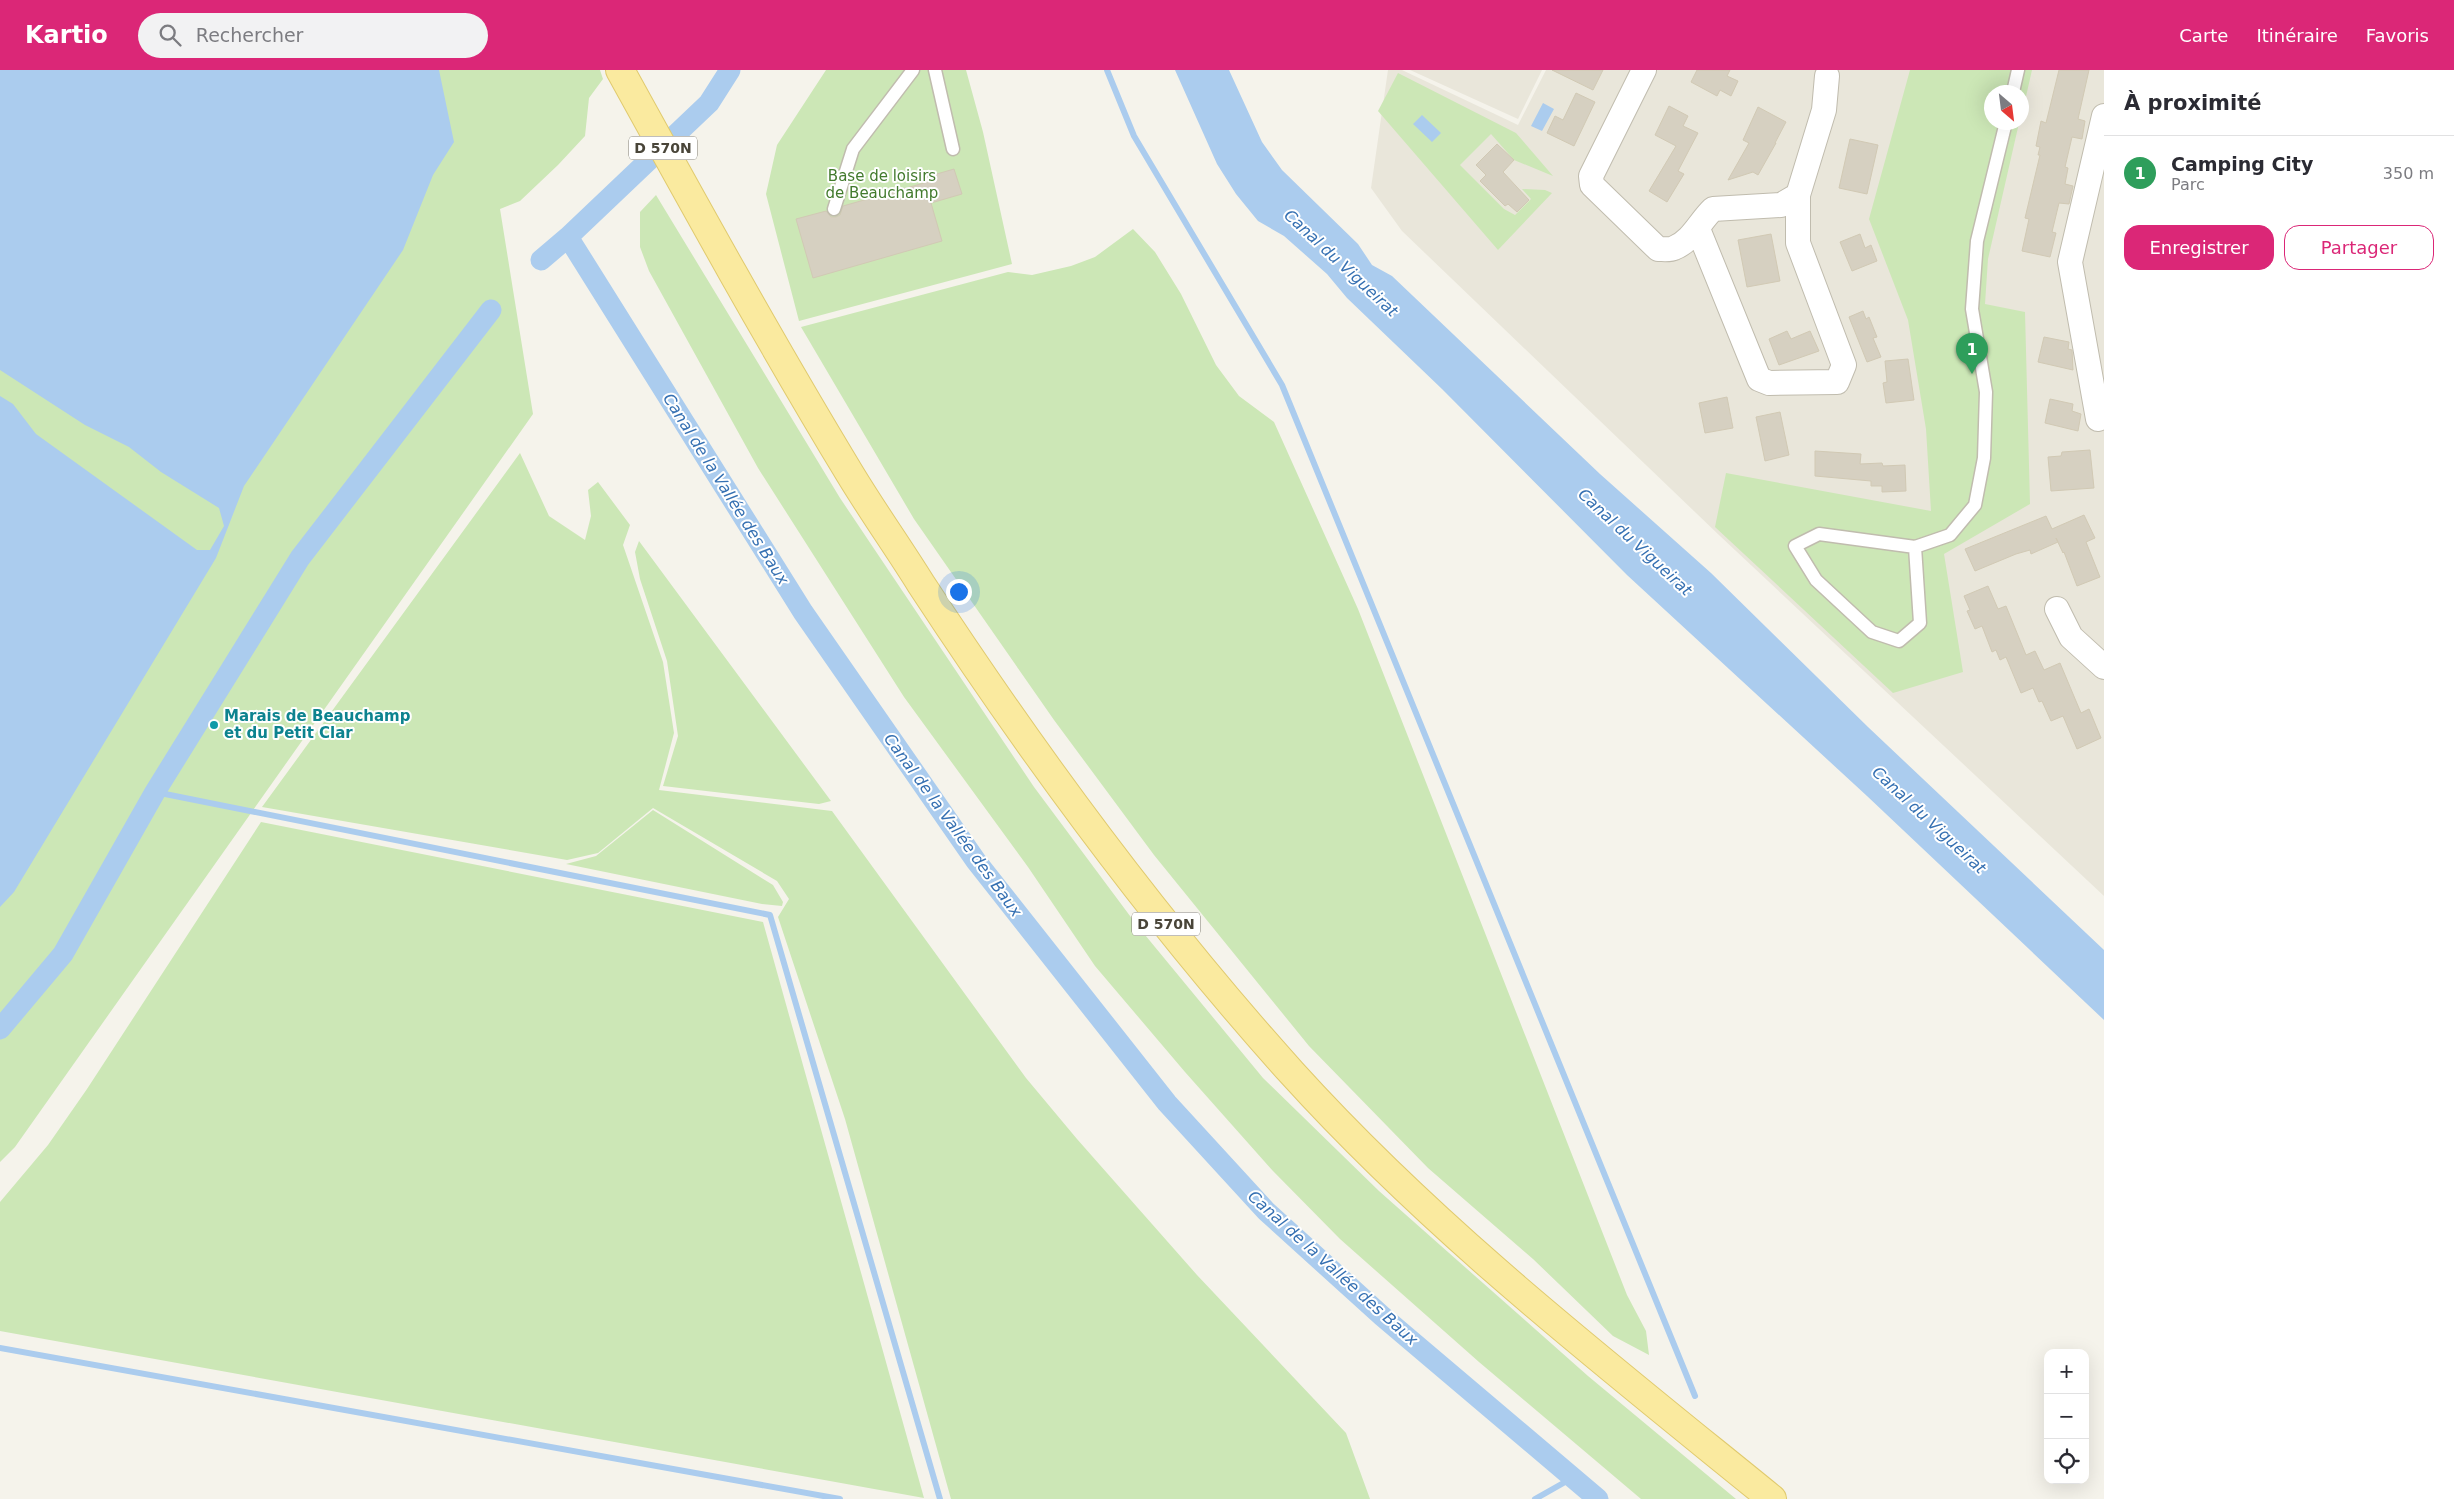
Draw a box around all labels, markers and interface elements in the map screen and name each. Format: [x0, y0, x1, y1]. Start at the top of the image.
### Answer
search box [138, 13, 488, 58]
text: Kartio [25, 21, 108, 49]
icon: search [156, 21, 184, 49]
text: Rechercher [196, 24, 303, 46]
text: Carte [2179, 25, 2228, 46]
text: Itinéraire [2256, 25, 2338, 46]
text: Favoris [2366, 25, 2429, 46]
north arrow [1984, 85, 2029, 130]
text: À proximité [2124, 91, 2261, 115]
road number: D 570N [629, 136, 697, 160]
text: Camping City [2171, 153, 2313, 175]
text: 1 [2134, 164, 2146, 183]
text: 350 m [2383, 164, 2434, 183]
park label: Base de loisirs de Beauchamp [826, 167, 938, 202]
text: Parc [2171, 175, 2205, 194]
water label: Canal du Vigueirat [1280, 205, 1402, 321]
button: Enregistrer [2124, 225, 2274, 270]
button: Partager [2284, 225, 2434, 270]
pin: 1 [1956, 333, 1988, 374]
water label: Canal de la Vallée des Baux [659, 390, 793, 589]
water label: Canal du Vigueirat [1574, 484, 1696, 600]
your location [946, 579, 972, 605]
place label: Marais de Beauchamp et du Petit Clar [224, 707, 411, 742]
marker: Marais de Beauchamp et du Petit Clar [208, 719, 220, 731]
water label: Canal de la Vallée des Baux [880, 730, 1026, 921]
water label: Canal du Vigueirat [1868, 762, 1990, 878]
road number: D 570N [1132, 912, 1200, 936]
water label: Canal de la Vallée des Baux [1244, 1187, 1422, 1350]
map controls [2044, 1349, 2089, 1484]
button: + [2044, 1349, 2089, 1394]
button: − [2044, 1394, 2089, 1439]
button: locate [2044, 1439, 2089, 1484]

